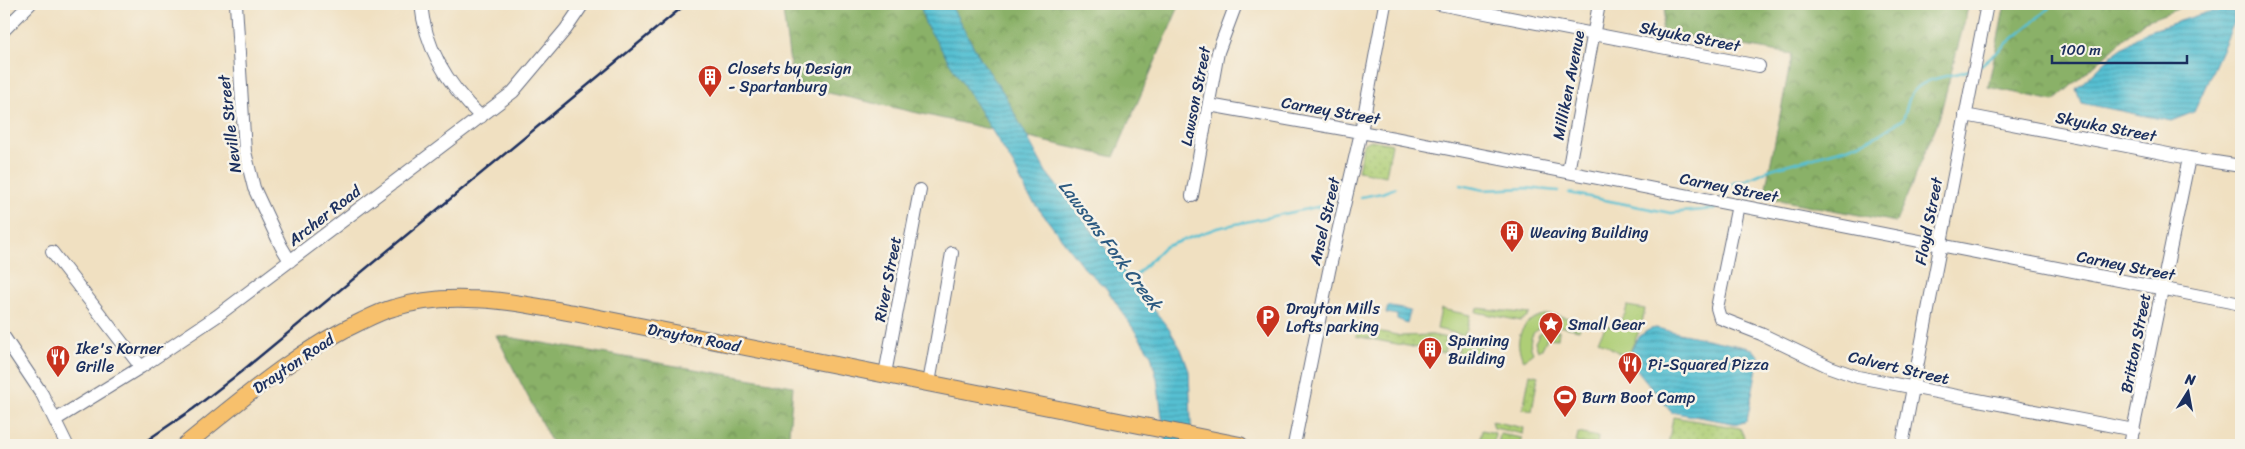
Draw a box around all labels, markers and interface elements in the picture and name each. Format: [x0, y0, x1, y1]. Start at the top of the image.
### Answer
street label: Skyuka Street [1637, 13, 1743, 61]
street label: Milliken Avenue [1544, 28, 1593, 142]
scale bar [2052, 32, 2188, 64]
text: 100 m [2060, 37, 2101, 63]
street label: Lawson Street [1172, 43, 1219, 148]
place label: Closets by Design - Spartanburg [728, 54, 852, 101]
building icon: Closets by Design - Spartanburg [697, 64, 723, 98]
street label: Neville Street [209, 73, 250, 175]
street label: Carney Street [1279, 88, 1383, 134]
street label: Skyuka Street [2053, 103, 2159, 151]
street label: Carney Street [1677, 164, 1781, 211]
water label: Lawsons Fork Creek [1050, 173, 1171, 319]
street label: Ansel Street [1300, 174, 1349, 269]
street label: Floyd Street [1906, 174, 1951, 267]
street label: Archer Road [280, 176, 369, 254]
place label: Weaving Building [1530, 218, 1649, 247]
building icon: Weaving Building [1499, 219, 1525, 253]
street label: River Street [865, 234, 910, 324]
street label: Carney Street [2074, 242, 2178, 289]
street label: Britton Street [2112, 291, 2159, 396]
place label: Drayton Mills Lofts parking [1286, 294, 1380, 341]
parking icon: Drayton Mills Lofts parking [1255, 304, 1281, 338]
place label: Small Gear [1568, 310, 1646, 339]
place icon: Small Gear [1538, 311, 1564, 345]
street label: Drayton Road [645, 314, 744, 361]
street label: Drayton Road [246, 324, 342, 402]
place label: Spinning Building [1448, 326, 1509, 373]
place label: Ike's Korner Grille [75, 334, 164, 381]
building icon: Spinning Building [1417, 336, 1443, 370]
street label: Calvert Street [1845, 342, 1952, 393]
restaurant icon: Ike's Korner Grille [45, 344, 71, 378]
place label: Pi-Squared Pizza [1648, 350, 1769, 379]
restaurant icon: Pi-Squared Pizza [1617, 351, 1643, 385]
north arrow [2162, 366, 2212, 416]
text: N [2182, 366, 2198, 393]
place label: Burn Boot Camp [1582, 383, 1696, 412]
sports icon: Burn Boot Camp [1552, 384, 1578, 418]

